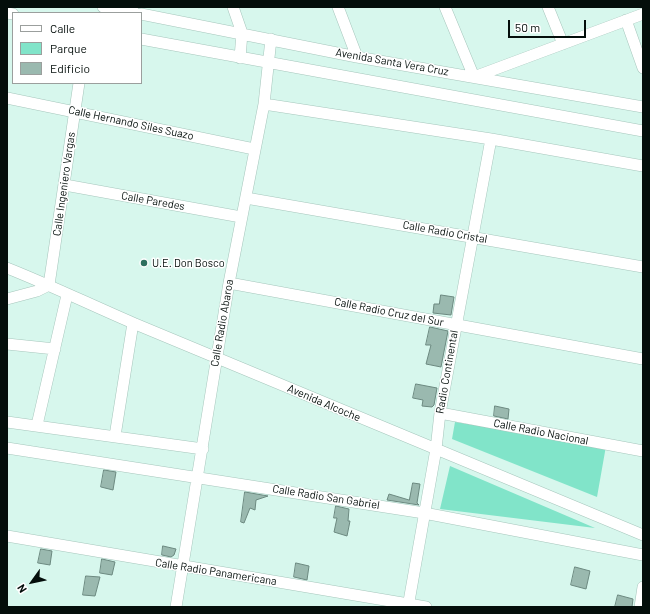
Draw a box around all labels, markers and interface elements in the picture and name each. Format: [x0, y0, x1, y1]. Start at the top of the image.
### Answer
legend [12, 12, 142, 84]
scale bar [510, 12, 588, 38]
text: 50 m [515, 20, 540, 34]
text: Calle [50, 21, 75, 35]
text: Parque [50, 41, 87, 55]
street label: Avenida Santa Vera Cruz [334, 46, 450, 78]
text: Edificio [50, 61, 90, 75]
street label: Calle Hernando Siles Suazo [67, 103, 195, 143]
street label: Calle Ingeniero Vargas [50, 131, 78, 237]
street label: Calle Paredes [120, 189, 186, 213]
street label: Calle Radio Cristal [402, 218, 488, 246]
place label: U.E. Don Bosco [152, 256, 225, 270]
marker: U.E. Don Bosco [139, 258, 149, 268]
street label: Calle Radio Abaroa [208, 278, 236, 368]
street label: Calle Radio Cruz del Sur [333, 295, 445, 329]
street label: Radio Continental [433, 329, 461, 415]
street label: Avenida Alcoche [285, 382, 363, 424]
street label: Calle Radio Nacional [492, 416, 590, 448]
street label: Calle Radio San Gabriel [271, 482, 381, 512]
street label: Calle Radio Panamericana [154, 556, 278, 588]
north arrow [12, 562, 52, 602]
text: N [14, 582, 29, 595]

